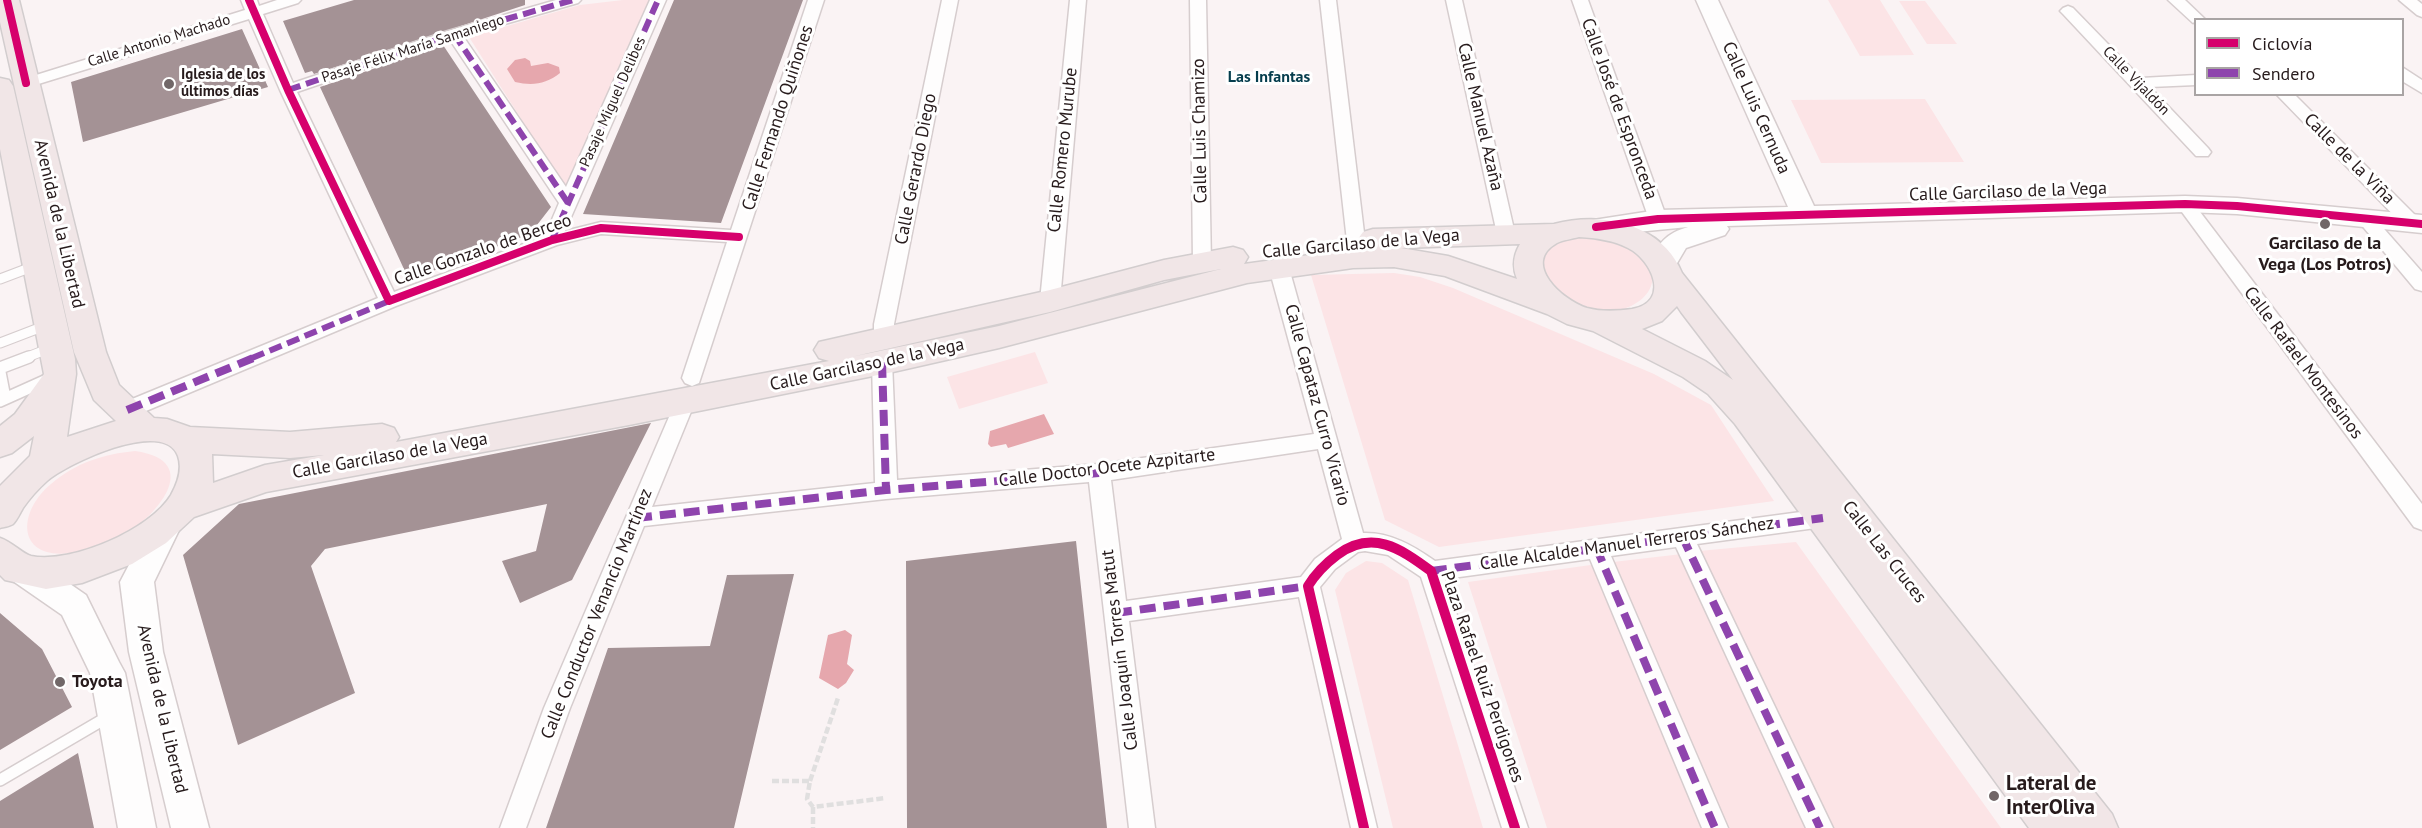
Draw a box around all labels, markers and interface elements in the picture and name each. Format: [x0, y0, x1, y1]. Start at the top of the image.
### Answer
street label: Calle Antonio Machado [86, 11, 232, 71]
street label: Pasaje Félix María Samaniego [319, 11, 507, 87]
street label: Calle José de Espronceda [1576, 15, 1662, 203]
legend [2194, 18, 2404, 96]
street label: Calle Fernando Quiñones [738, 23, 818, 213]
text: Ciclovía [2252, 32, 2312, 55]
street label: Pasaje Miguel Delibes [576, 34, 650, 170]
street label: Calle Luis Cernuda [1717, 39, 1795, 177]
street label: Calle Manuel Azaña [1452, 41, 1508, 193]
street label: Calle Vijaldón [2099, 43, 2173, 119]
street label: Calle Luis Chamizo [1188, 58, 1212, 204]
text: Sendero [2252, 62, 2315, 85]
place label: Iglesia de los últimos días [181, 66, 265, 101]
street label: Calle Romero Murube [1044, 66, 1082, 234]
district label: Las Infantas [1228, 67, 1310, 87]
marker: Iglesia de los últimos días [162, 77, 176, 91]
street label: Calle Gerardo Diego [891, 92, 941, 246]
street label: Calle de la Viña [2299, 109, 2399, 209]
street label: Avenida de la Libertad [29, 137, 89, 311]
street label: Calle Garcilaso de la Vega [1909, 178, 2107, 206]
street label: Calle Gonzalo de Berceo [391, 209, 575, 291]
marker: Garcilaso de la Vega (Los Potros) [2318, 217, 2332, 231]
street label: Calle Garcilaso de la Vega [1261, 225, 1461, 263]
place label: Garcilaso de la Vega (Los Potros) [2258, 233, 2392, 276]
street label: Calle Rafael Montesinos [2239, 283, 2367, 443]
street label: Calle Capataz Curro Vicario [1280, 302, 1354, 508]
street label: Calle Garcilaso de la Vega [768, 334, 966, 396]
street label: Calle Garcilaso de la Vega [291, 428, 489, 484]
street label: Calle Doctor Ocete Azpitarte [998, 444, 1216, 492]
street label: Calle Conductor Venancio Martínez [537, 486, 657, 742]
street label: Calle Las Cruces [1837, 497, 1931, 607]
street label: Calle Alcalde Manuel Terreros Sánchez [1479, 513, 1775, 575]
street label: Calle Joaquín Torres Matut [1097, 548, 1143, 752]
street label: Plaza Rafael Ruiz Perdigones [1436, 568, 1528, 786]
street label: Avenida de la Libertad [132, 622, 192, 796]
place label: Toyota [72, 671, 123, 693]
marker: Toyota [53, 675, 67, 689]
place label: Lateral de InterOliva [2006, 771, 2096, 821]
marker: Lateral de InterOliva [1987, 789, 2001, 803]

